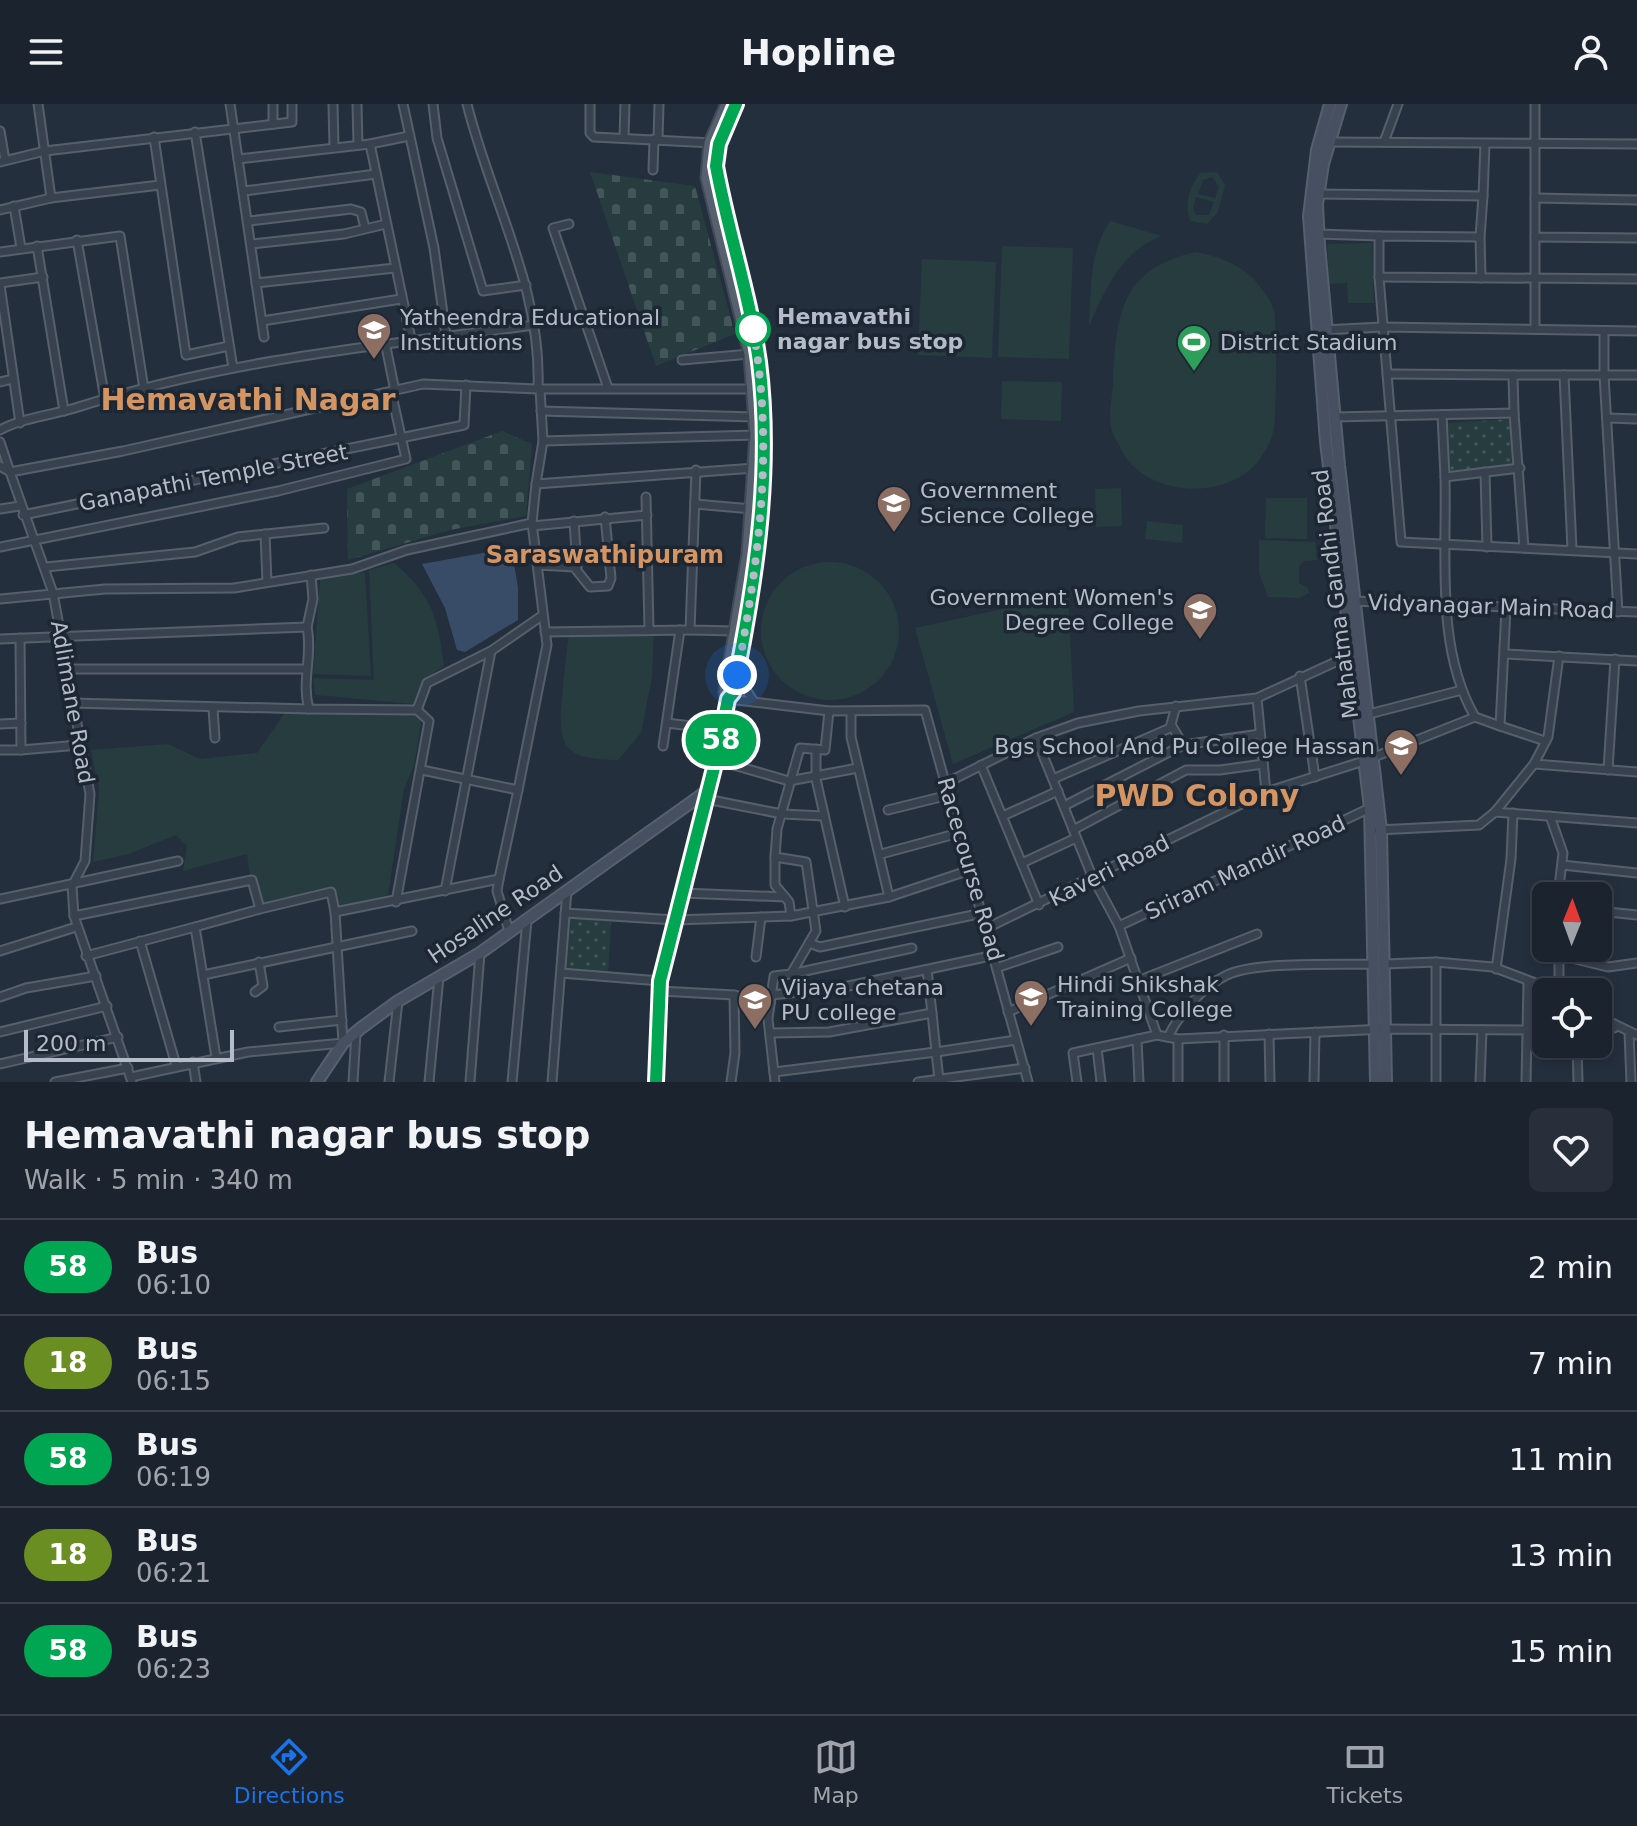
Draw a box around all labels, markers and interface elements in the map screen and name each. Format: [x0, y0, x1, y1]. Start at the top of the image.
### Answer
icon: menu [24, 30, 68, 74]
icon: person [1569, 30, 1613, 74]
text: Hopline [741, 32, 896, 73]
place label: Hemavathi nagar bus stop [777, 304, 963, 354]
place label: Yatheendra Educational Institutions [399, 305, 660, 355]
school or university icon: Yatheendra Educational Institutions [355, 311, 393, 361]
marker: Hemavathi nagar bus stop [736, 312, 770, 346]
sports icon: District Stadium [1175, 323, 1213, 373]
place label: District Stadium [1220, 330, 1398, 355]
district label: Hemavathi Nagar [100, 382, 396, 417]
street label: Ganapathi Temple Street [77, 439, 350, 516]
street label: Mahatma Gandhi Road [1308, 468, 1363, 720]
place label: Government Science College [920, 478, 1094, 528]
school or university icon: Government Science College [875, 484, 913, 534]
district label: Saraswathipuram [486, 541, 724, 569]
place label: Government Women's Degree College [929, 585, 1174, 635]
street label: Vidyanagar Main Road [1367, 590, 1615, 623]
school or university icon: Government Women's Degree College [1181, 591, 1219, 641]
street label: Adlimane Road [46, 618, 99, 786]
your location [717, 655, 757, 695]
line badge: 58 [685, 714, 757, 766]
text: 58 [702, 723, 740, 756]
school or university icon: Bgs School And Pu College Hassan [1382, 727, 1420, 777]
place label: Bgs School And Pu College Hassan [994, 734, 1375, 759]
street label: Racecourse Road [932, 775, 1009, 964]
district label: PWD Colony [1095, 778, 1300, 813]
street label: Sriram Mandir Road [1141, 810, 1349, 925]
street label: Kaveri Road [1045, 829, 1173, 911]
street label: Hosaline Road [423, 860, 567, 969]
north arrow [1532, 882, 1612, 962]
map controls [1532, 882, 1612, 1058]
place label: Hindi Shikshak Training College [1056, 972, 1233, 1022]
place label: Vijaya chetana PU college [781, 975, 944, 1025]
school or university icon: Hindi Shikshak Training College [1012, 978, 1050, 1028]
button: locate [1532, 978, 1612, 1058]
school or university icon: Vijaya chetana PU college [736, 981, 774, 1031]
scale bar [24, 1026, 234, 1062]
text: 200 m [36, 1031, 106, 1056]
button: heart [1529, 1108, 1613, 1192]
text: Hemavathi nagar bus stop [24, 1113, 590, 1157]
text: Walk · 5 min · 340 m [24, 1165, 293, 1195]
text: Bus [136, 1235, 198, 1270]
text: 58 [49, 1250, 87, 1283]
text: 2 min [1528, 1250, 1613, 1285]
text: 06:10 [136, 1270, 211, 1300]
text: Bus [136, 1331, 198, 1366]
text: 18 [49, 1346, 87, 1379]
text: 7 min [1528, 1346, 1613, 1381]
text: 06:15 [136, 1366, 211, 1396]
text: Bus [136, 1427, 198, 1462]
text: 58 [49, 1442, 87, 1475]
text: 11 min [1509, 1442, 1613, 1477]
text: 06:19 [136, 1462, 211, 1492]
text: Bus [136, 1523, 198, 1558]
text: 18 [49, 1538, 87, 1571]
text: 13 min [1509, 1538, 1613, 1573]
text: 06:21 [136, 1558, 211, 1588]
text: Bus [136, 1619, 198, 1654]
text: 58 [49, 1634, 87, 1667]
text: 15 min [1509, 1634, 1613, 1669]
text: 06:23 [136, 1654, 211, 1684]
tab: Directions [234, 1735, 345, 1808]
tab: Map [812, 1735, 859, 1808]
tab: Tickets [1327, 1735, 1403, 1808]

